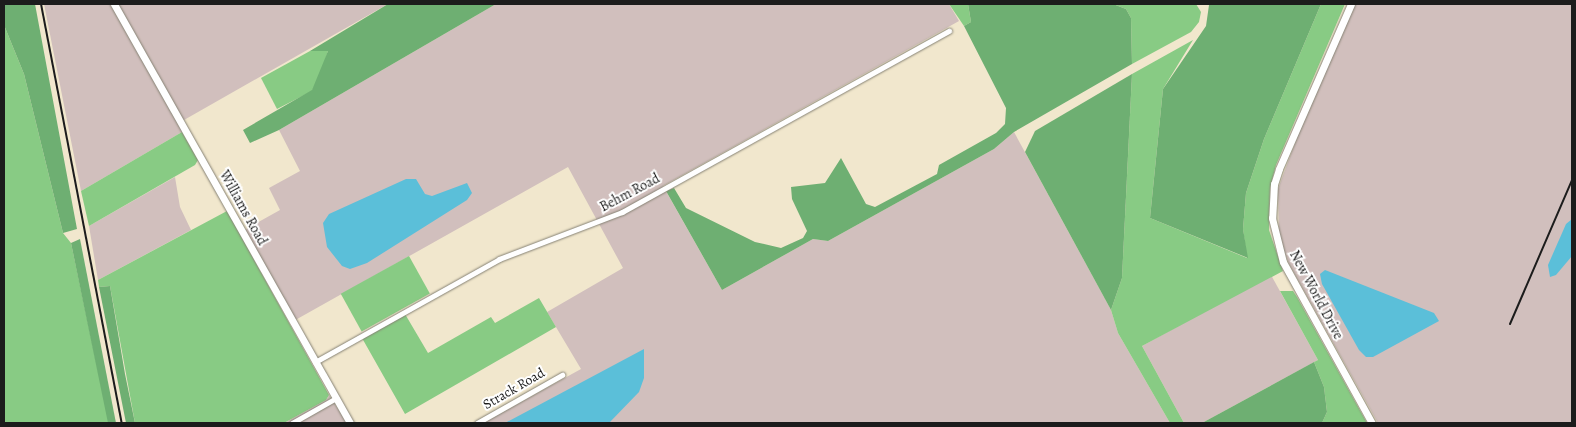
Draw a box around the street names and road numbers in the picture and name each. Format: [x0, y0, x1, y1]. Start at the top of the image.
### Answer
street label: Williams Road [216, 168, 270, 248]
street label: Behm Road [597, 170, 663, 216]
street label: New World Drive [1286, 248, 1346, 342]
street label: Strack Road [480, 365, 548, 413]

